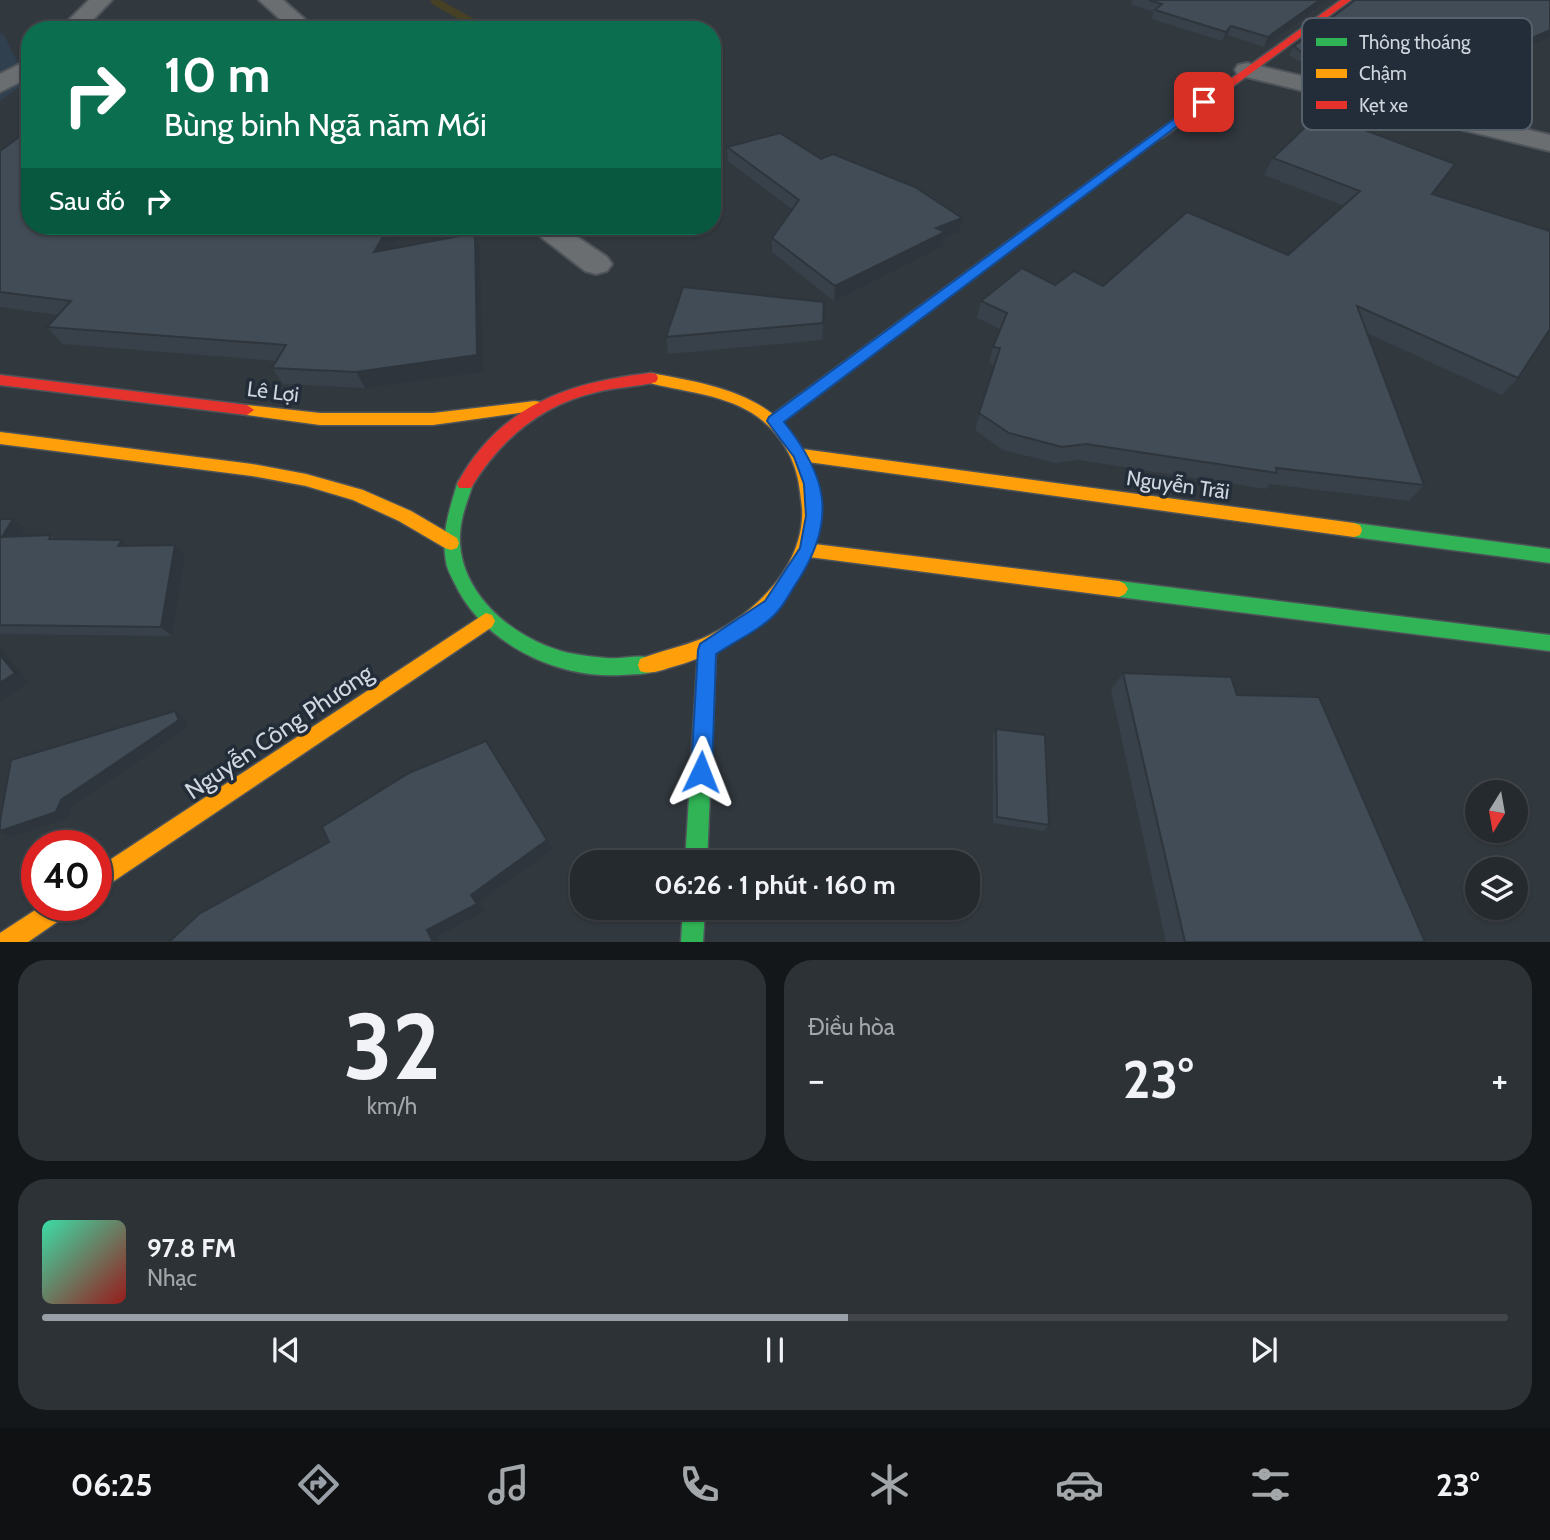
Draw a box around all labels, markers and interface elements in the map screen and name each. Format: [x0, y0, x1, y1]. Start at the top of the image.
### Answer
legend [1302, 18, 1532, 130]
text: Thông thoáng [1359, 31, 1471, 54]
text: 10 m [164, 45, 270, 104]
icon: right [49, 49, 140, 140]
text: Chậm [1359, 62, 1407, 85]
pin [1174, 72, 1234, 132]
icon: arrive [1185, 83, 1223, 121]
text: Kẹt xe [1359, 94, 1408, 117]
text: Bùng binh Ngã năm Mới [164, 105, 487, 144]
icon: right [139, 182, 177, 220]
text: Sau đó [49, 185, 125, 217]
street label: Lê Lợi [246, 376, 300, 407]
street label: Nguyễn Trãi [1125, 465, 1231, 504]
street label: Nguyễn Công Phương [179, 657, 379, 805]
position arrow [664, 735, 738, 809]
north arrow [1465, 780, 1528, 844]
map controls [1465, 780, 1528, 920]
speed limit sign: 40 [21, 830, 112, 921]
button: layers [1465, 857, 1528, 920]
text: 06:26 · 1 phút · 160 m [654, 869, 896, 901]
text: 32 [343, 991, 441, 1102]
text: Điều hòa [808, 1013, 895, 1041]
text: 23° [1123, 1048, 1193, 1111]
text: − [808, 1056, 825, 1103]
text: + [1491, 1056, 1508, 1103]
text: km/h [367, 1092, 417, 1120]
text: 97.8 FM [147, 1232, 236, 1264]
text: Nhạc [147, 1264, 197, 1292]
icon: previous [267, 1331, 305, 1369]
icon: pause [756, 1331, 794, 1369]
icon: next [1245, 1331, 1283, 1369]
icon: directions [294, 1460, 343, 1509]
icon: music [484, 1460, 533, 1509]
icon: phone [675, 1460, 724, 1509]
icon: climate [865, 1460, 914, 1509]
icon: car [1055, 1460, 1104, 1509]
icon: filters [1246, 1460, 1295, 1509]
text: 06:25 [71, 1465, 152, 1504]
text: 23° [1436, 1465, 1479, 1504]

